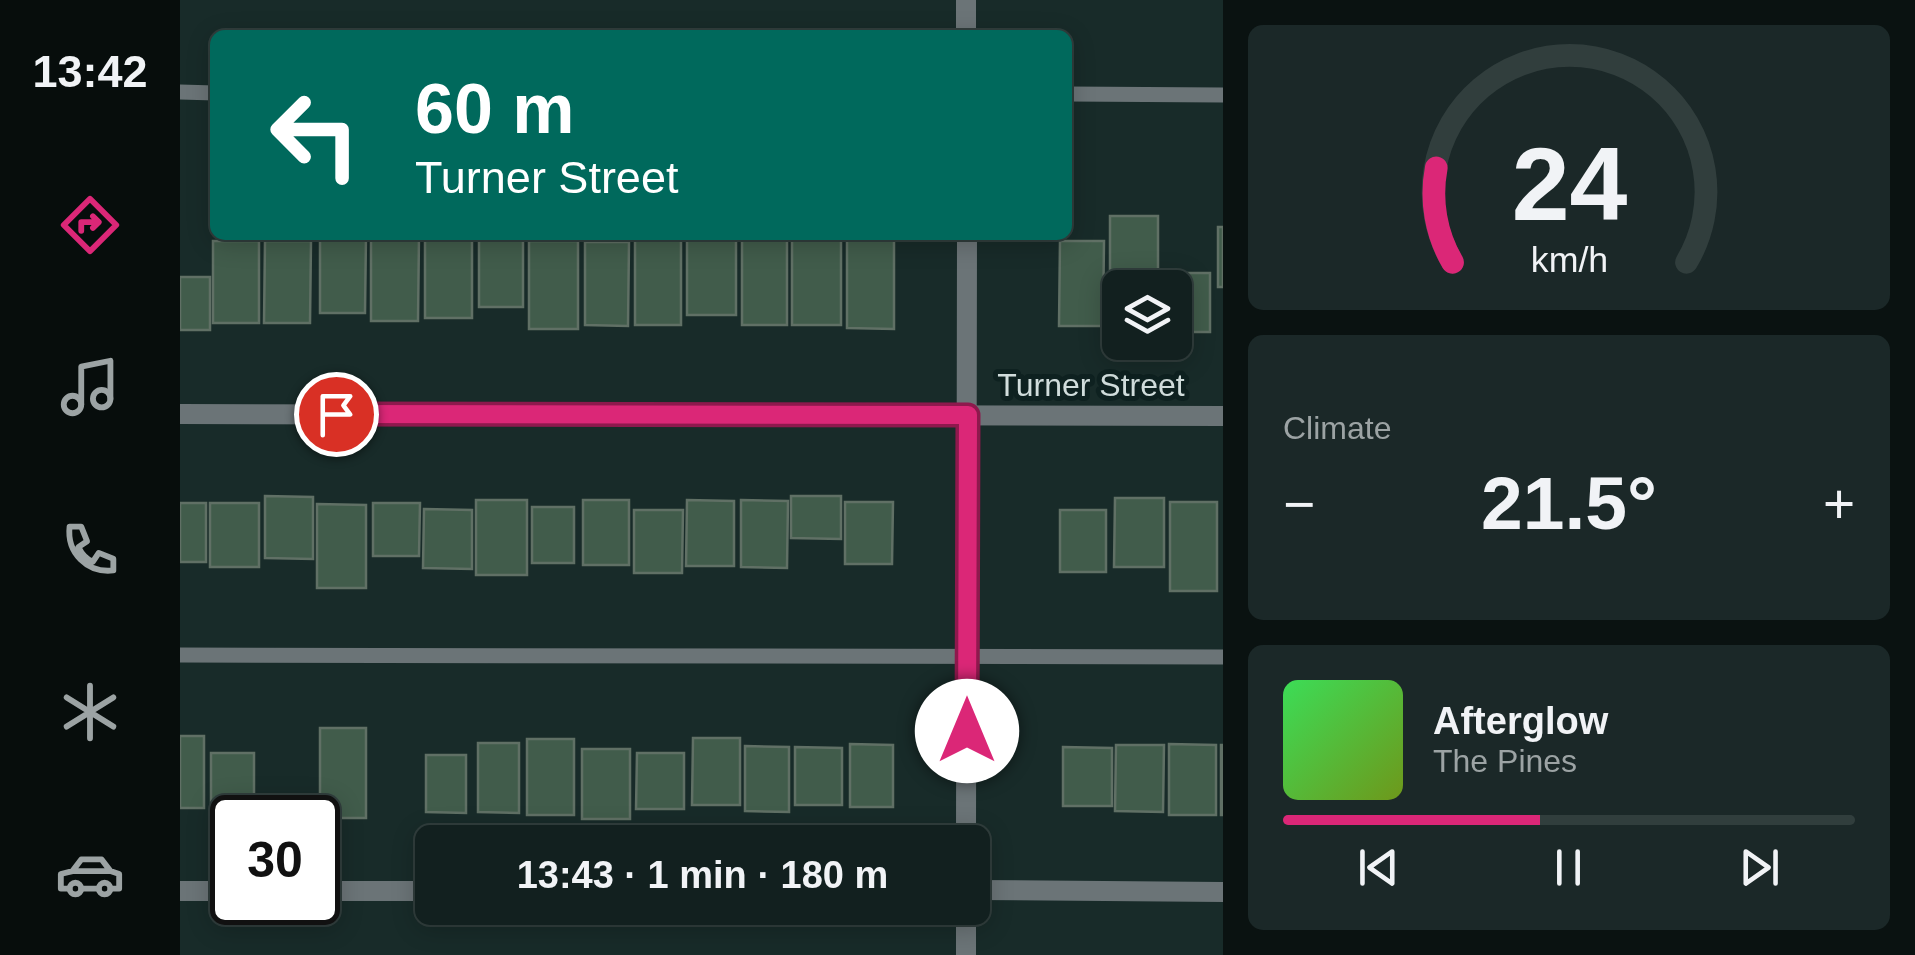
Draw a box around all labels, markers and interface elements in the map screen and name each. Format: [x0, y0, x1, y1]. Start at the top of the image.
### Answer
text: 13:42 [32, 46, 148, 97]
icon: left [250, 70, 380, 200]
text: 60 m [415, 70, 575, 148]
text: 24 [1511, 126, 1627, 242]
text: Turner Street [415, 152, 678, 203]
icon: directions [55, 190, 125, 260]
text: km/h [1530, 240, 1608, 280]
map controls [1102, 270, 1192, 360]
button: layers [1102, 270, 1192, 360]
icon: music [55, 352, 125, 422]
street label: Turner Street [997, 367, 1185, 403]
pin [294, 372, 379, 457]
icon: arrive [309, 387, 364, 442]
text: Climate [1283, 410, 1391, 446]
text: 21.5° [1481, 461, 1657, 545]
text: − [1283, 473, 1315, 535]
text: + [1823, 473, 1855, 535]
icon: phone [55, 515, 125, 585]
icon: climate [55, 677, 125, 747]
position arrow [915, 679, 1019, 783]
text: Afterglow [1433, 700, 1608, 742]
text: The Pines [1433, 743, 1577, 779]
speed limit sign: 30 [210, 795, 340, 925]
icon: car [55, 839, 125, 909]
icon: previous [1351, 840, 1406, 895]
icon: pause [1541, 840, 1596, 895]
icon: next [1732, 840, 1787, 895]
text: 13:43 · 1 min · 180 m [517, 854, 888, 896]

